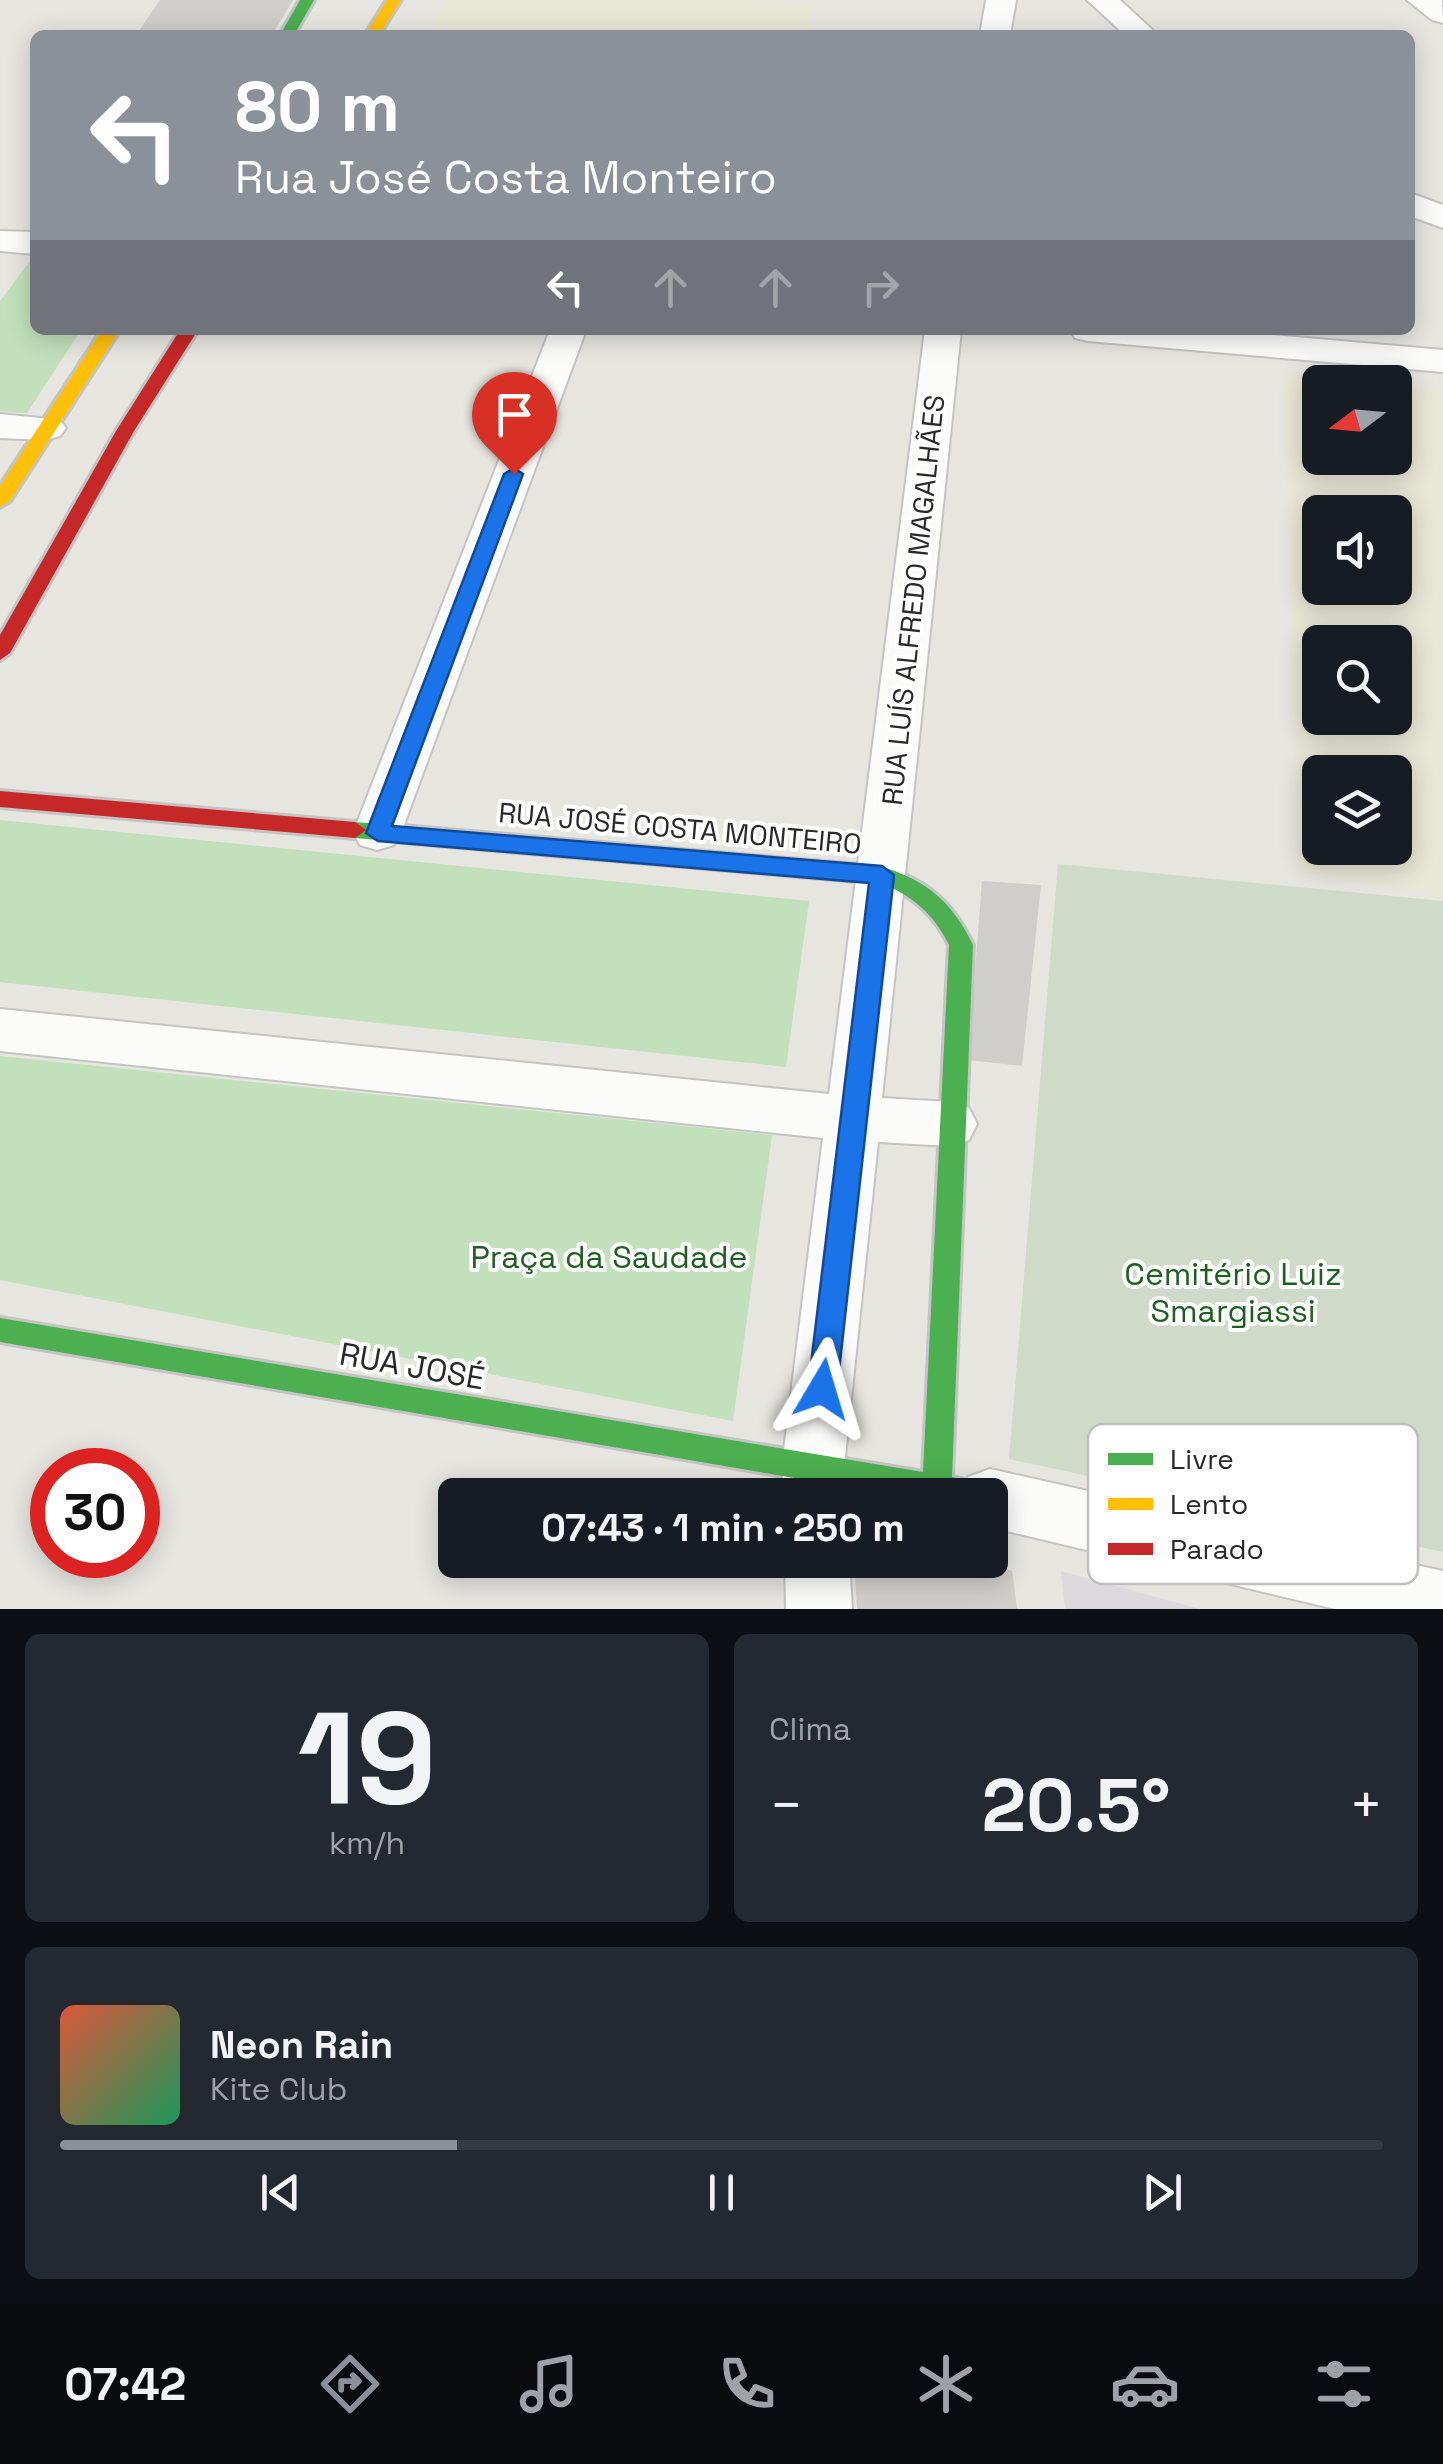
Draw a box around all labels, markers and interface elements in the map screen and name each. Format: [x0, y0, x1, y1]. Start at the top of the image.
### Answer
text: 80 m [235, 62, 400, 151]
icon: left [70, 70, 200, 200]
text: Rua José Costa Monteiro [235, 149, 777, 206]
icon: left [538, 260, 593, 315]
icon: ahead [643, 260, 698, 315]
icon: ahead [748, 260, 803, 315]
icon: right [853, 260, 908, 315]
north arrow [1302, 365, 1412, 475]
map controls [1302, 365, 1412, 865]
pin [472, 372, 557, 475]
icon: arrive [487, 387, 542, 442]
street label: RUA LUÍS ALFREDO MAGALHÃES [874, 393, 952, 807]
button: sound [1302, 495, 1412, 605]
button: search [1302, 625, 1412, 735]
button: layers [1302, 755, 1412, 865]
street label: RUA JOSÉ COSTA MONTEIRO [497, 794, 863, 862]
park label: Praça da Saudade [470, 1237, 748, 1277]
park label: Cemitério Luiz Smargiassi [1124, 1254, 1342, 1331]
street label: RUA JOSÉ [336, 1334, 488, 1398]
position arrow [770, 1337, 874, 1441]
legend [1088, 1424, 1418, 1584]
text: Livre [1170, 1441, 1234, 1477]
speed limit sign: 30 [30, 1448, 160, 1578]
text: Lento [1170, 1486, 1248, 1522]
text: 07:43 · 1 min · 250 m [541, 1504, 905, 1552]
text: Parado [1170, 1531, 1264, 1567]
text: 19 [297, 1675, 437, 1841]
text: Clima [769, 1709, 851, 1749]
text: 20.5° [981, 1757, 1171, 1853]
text: − [769, 1770, 803, 1840]
text: + [1349, 1770, 1383, 1840]
text: km/h [329, 1823, 405, 1863]
text: Neon Rain [210, 2021, 393, 2069]
text: Kite Club [210, 2069, 347, 2109]
icon: previous [253, 2165, 308, 2220]
icon: pause [694, 2165, 749, 2220]
icon: next [1135, 2165, 1190, 2220]
icon: directions [315, 2349, 385, 2419]
icon: music [514, 2349, 584, 2419]
icon: phone [712, 2349, 782, 2419]
icon: climate [911, 2349, 981, 2419]
icon: car [1110, 2349, 1180, 2419]
icon: filters [1309, 2349, 1379, 2419]
text: 07:42 [64, 2356, 186, 2413]

